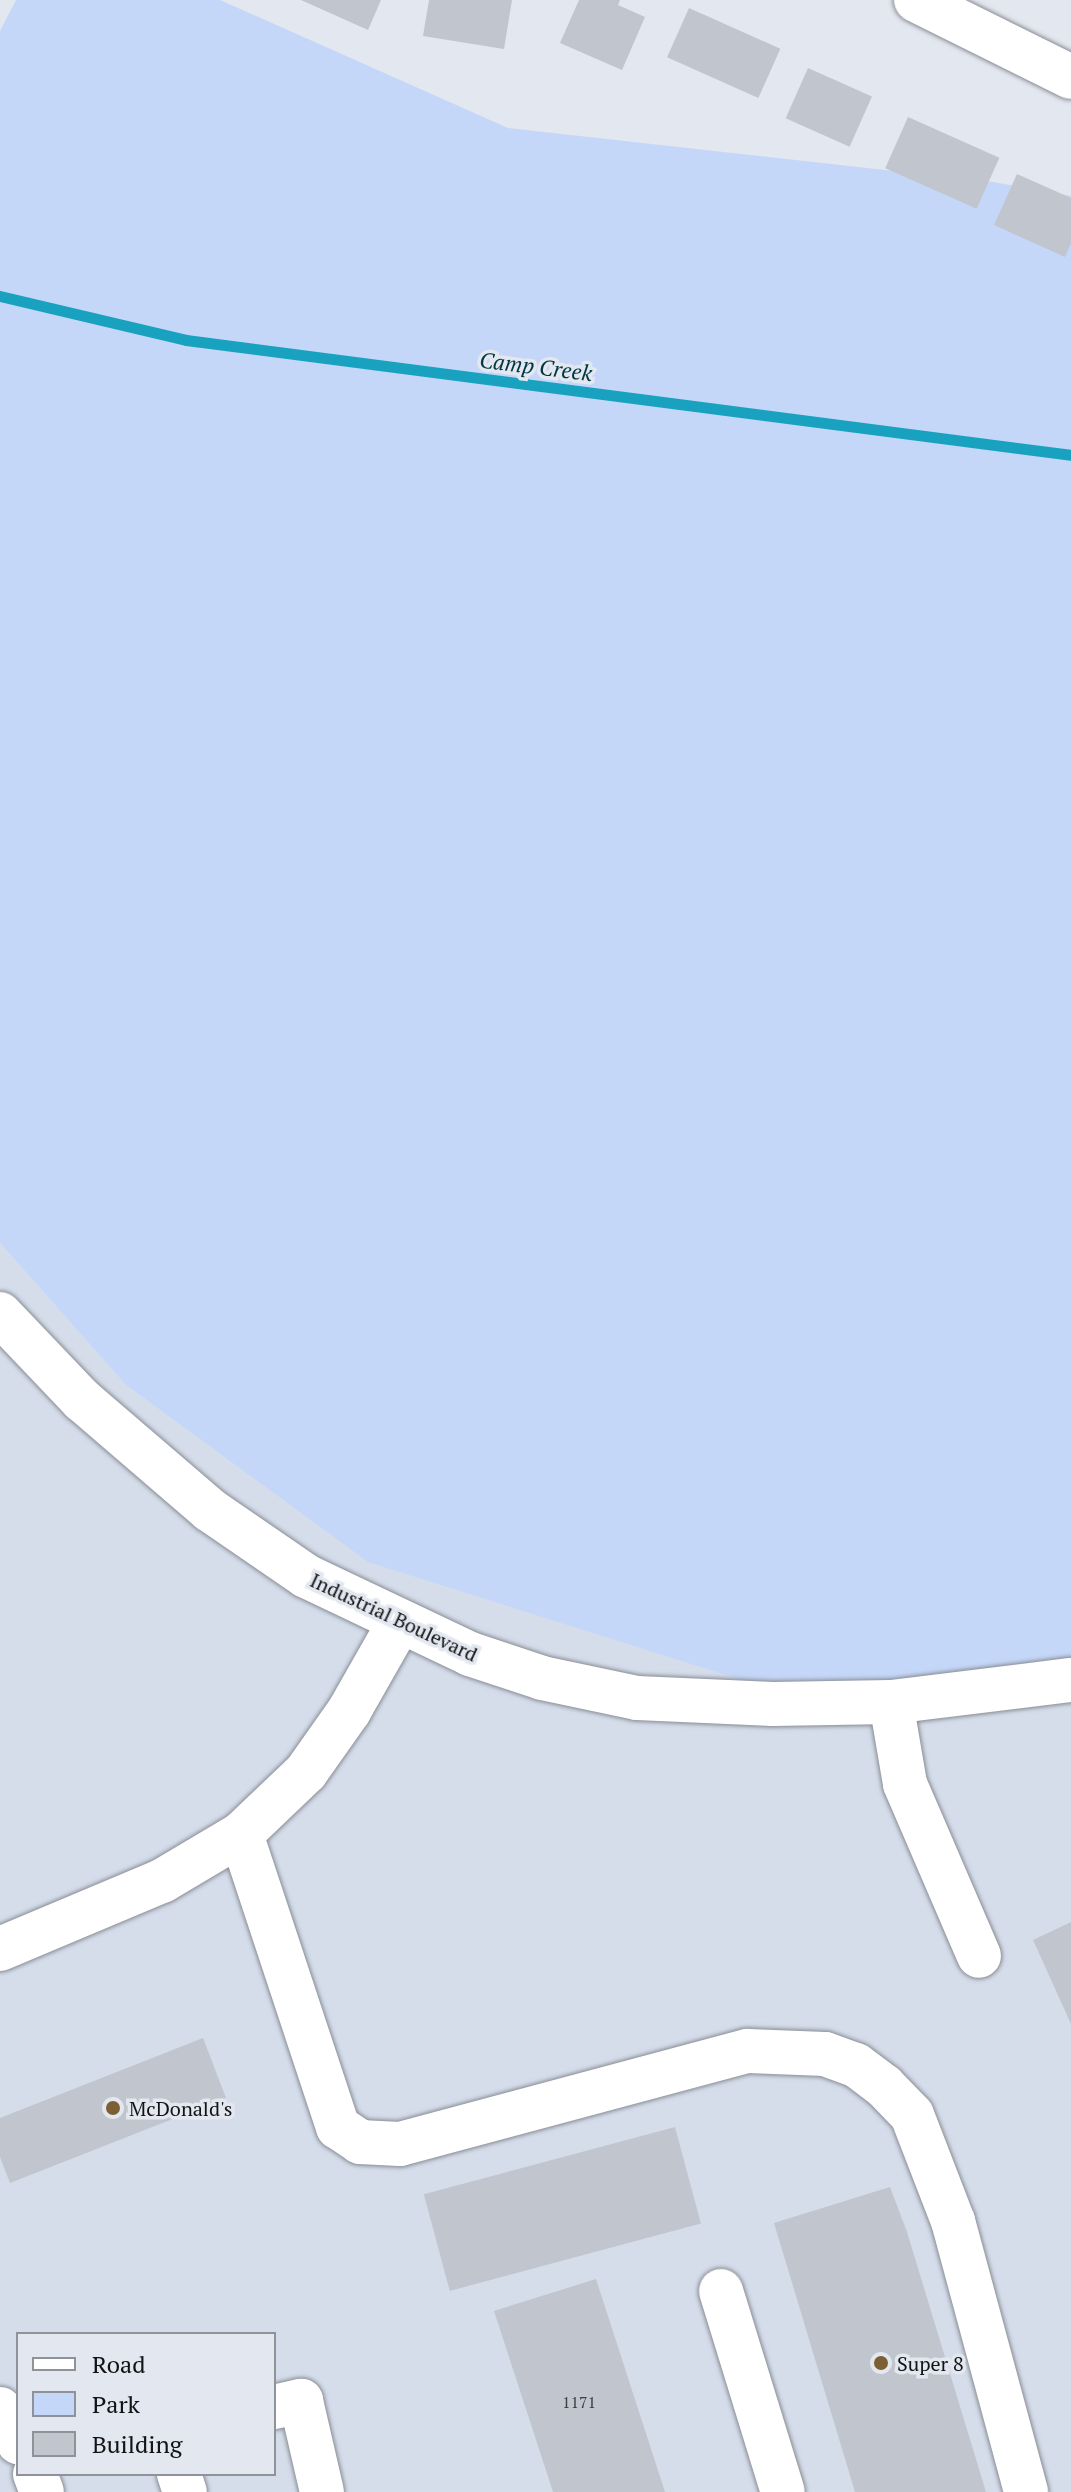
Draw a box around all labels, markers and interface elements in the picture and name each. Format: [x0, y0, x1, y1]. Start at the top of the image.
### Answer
water label: Camp Creek [478, 346, 594, 386]
street label: Industrial Boulevard [307, 1568, 481, 1666]
place label: McDonald's [129, 2096, 232, 2120]
marker: McDonald's [104, 2099, 122, 2117]
legend [16, 2332, 276, 2476]
text: Road [92, 2348, 146, 2380]
place label: Super 8 [897, 2351, 964, 2375]
marker: Super 8 [872, 2354, 890, 2372]
text: Park [92, 2388, 140, 2420]
house number: 1171 [562, 2392, 596, 2412]
text: Building [92, 2428, 182, 2460]

